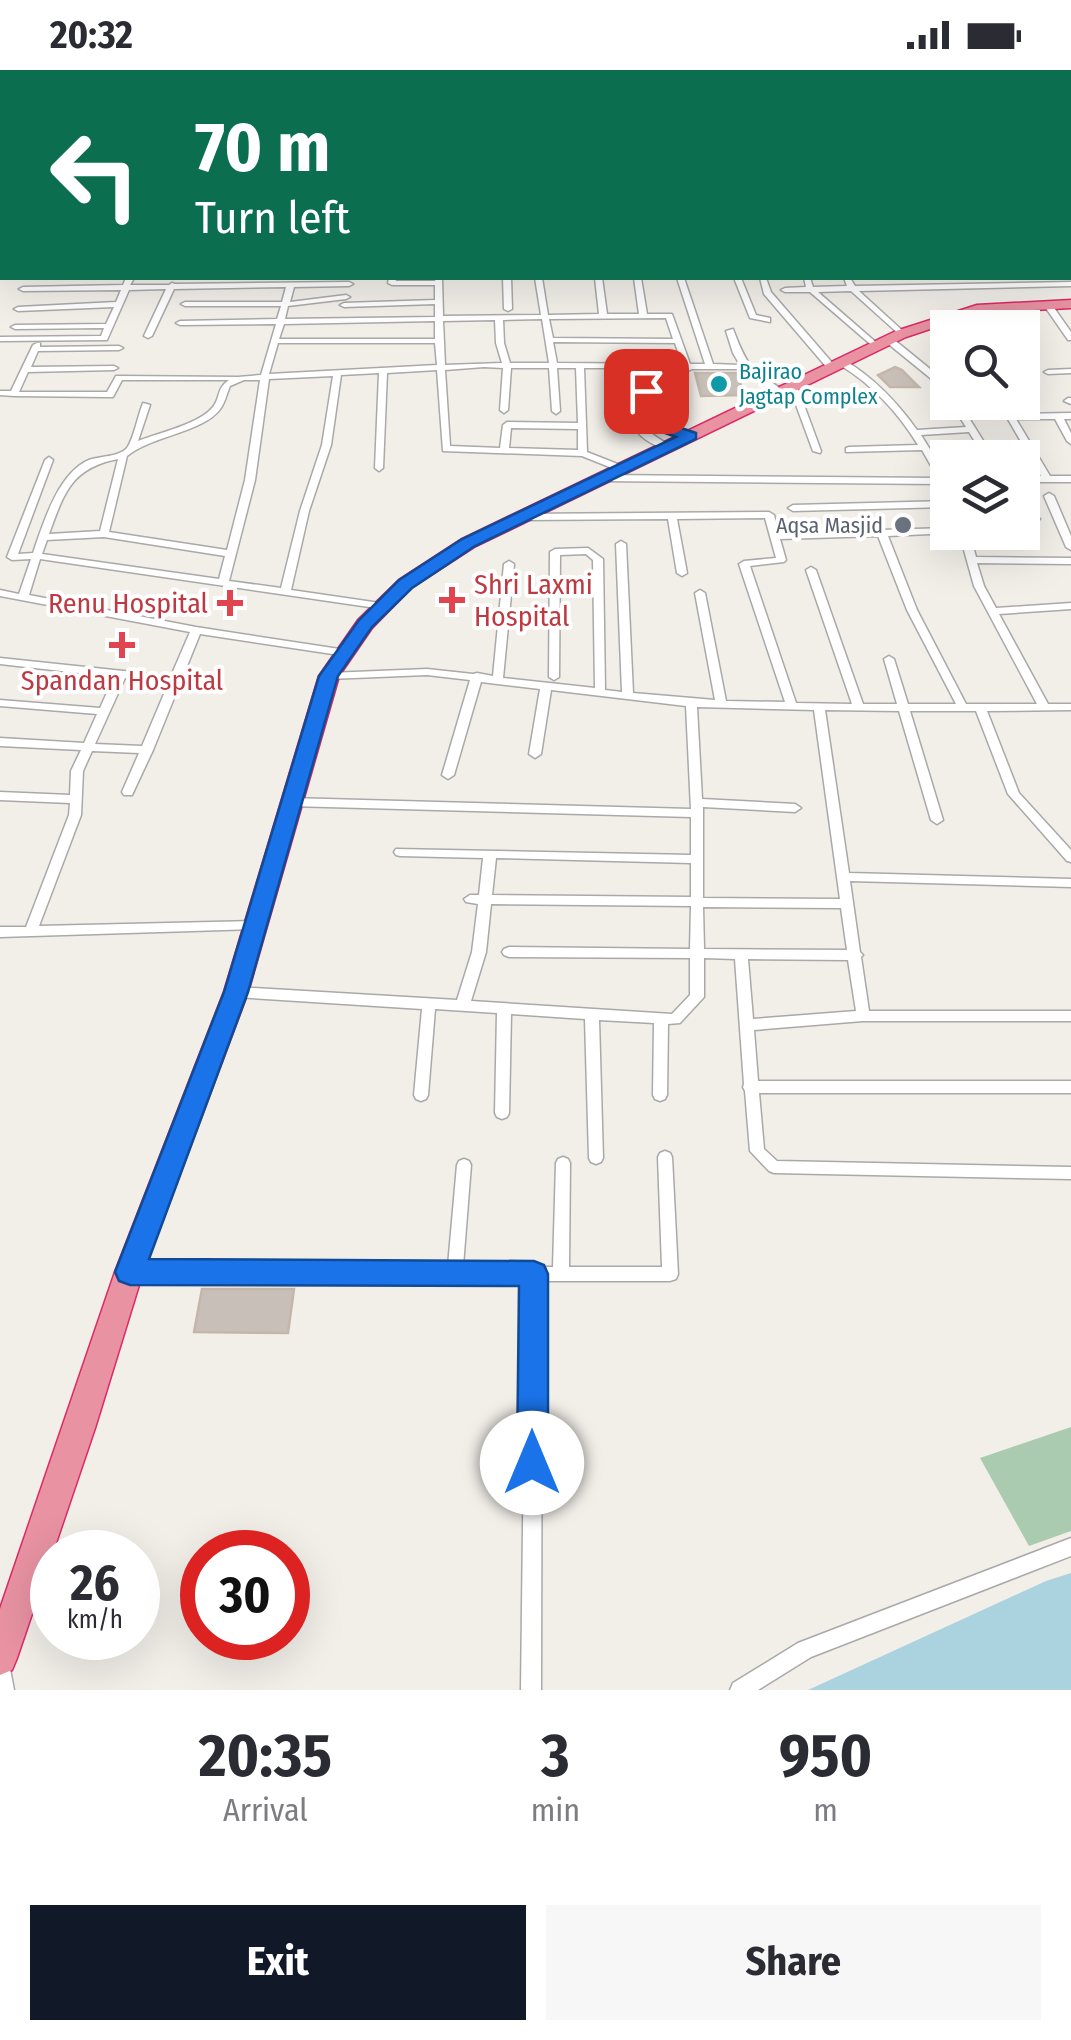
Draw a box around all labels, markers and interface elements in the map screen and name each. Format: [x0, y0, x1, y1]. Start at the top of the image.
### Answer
text: 20:32 [50, 12, 133, 58]
text: 70 m [195, 106, 330, 190]
icon: left [30, 110, 160, 240]
text: Turn left [195, 191, 350, 245]
map controls [930, 310, 1040, 550]
button: search [930, 310, 1040, 420]
pin [604, 349, 689, 434]
place label: Bajirao Jagtap Complex [739, 358, 878, 410]
icon: arrive [619, 364, 674, 419]
marker: Bajirao Jagtap Complex [708, 373, 730, 395]
button: layers [930, 440, 1040, 550]
place label: Aqsa Masjid [776, 512, 883, 539]
marker: Aqsa Masjid [892, 514, 914, 536]
place label: Shri Laxmi Hospital [474, 568, 593, 633]
place label: Renu Hospital [48, 587, 208, 620]
marker: Shri Laxmi Hospital [439, 587, 465, 613]
marker: Renu Hospital [217, 590, 243, 616]
marker: Spandan Hospital [109, 632, 135, 658]
place label: Spandan Hospital [21, 664, 223, 697]
position arrow [480, 1411, 584, 1515]
speed limit sign: 30 [180, 1530, 310, 1660]
text: 26 [70, 1553, 120, 1613]
text: km/h [67, 1605, 123, 1635]
text: 20:35 [199, 1720, 332, 1792]
text: 3 [541, 1720, 570, 1792]
text: 950 [779, 1720, 872, 1792]
text: Arrival [223, 1791, 308, 1829]
text: min [531, 1791, 580, 1829]
text: m [813, 1791, 838, 1829]
button: Exit [30, 1905, 526, 2020]
button: Share [546, 1905, 1041, 2020]

